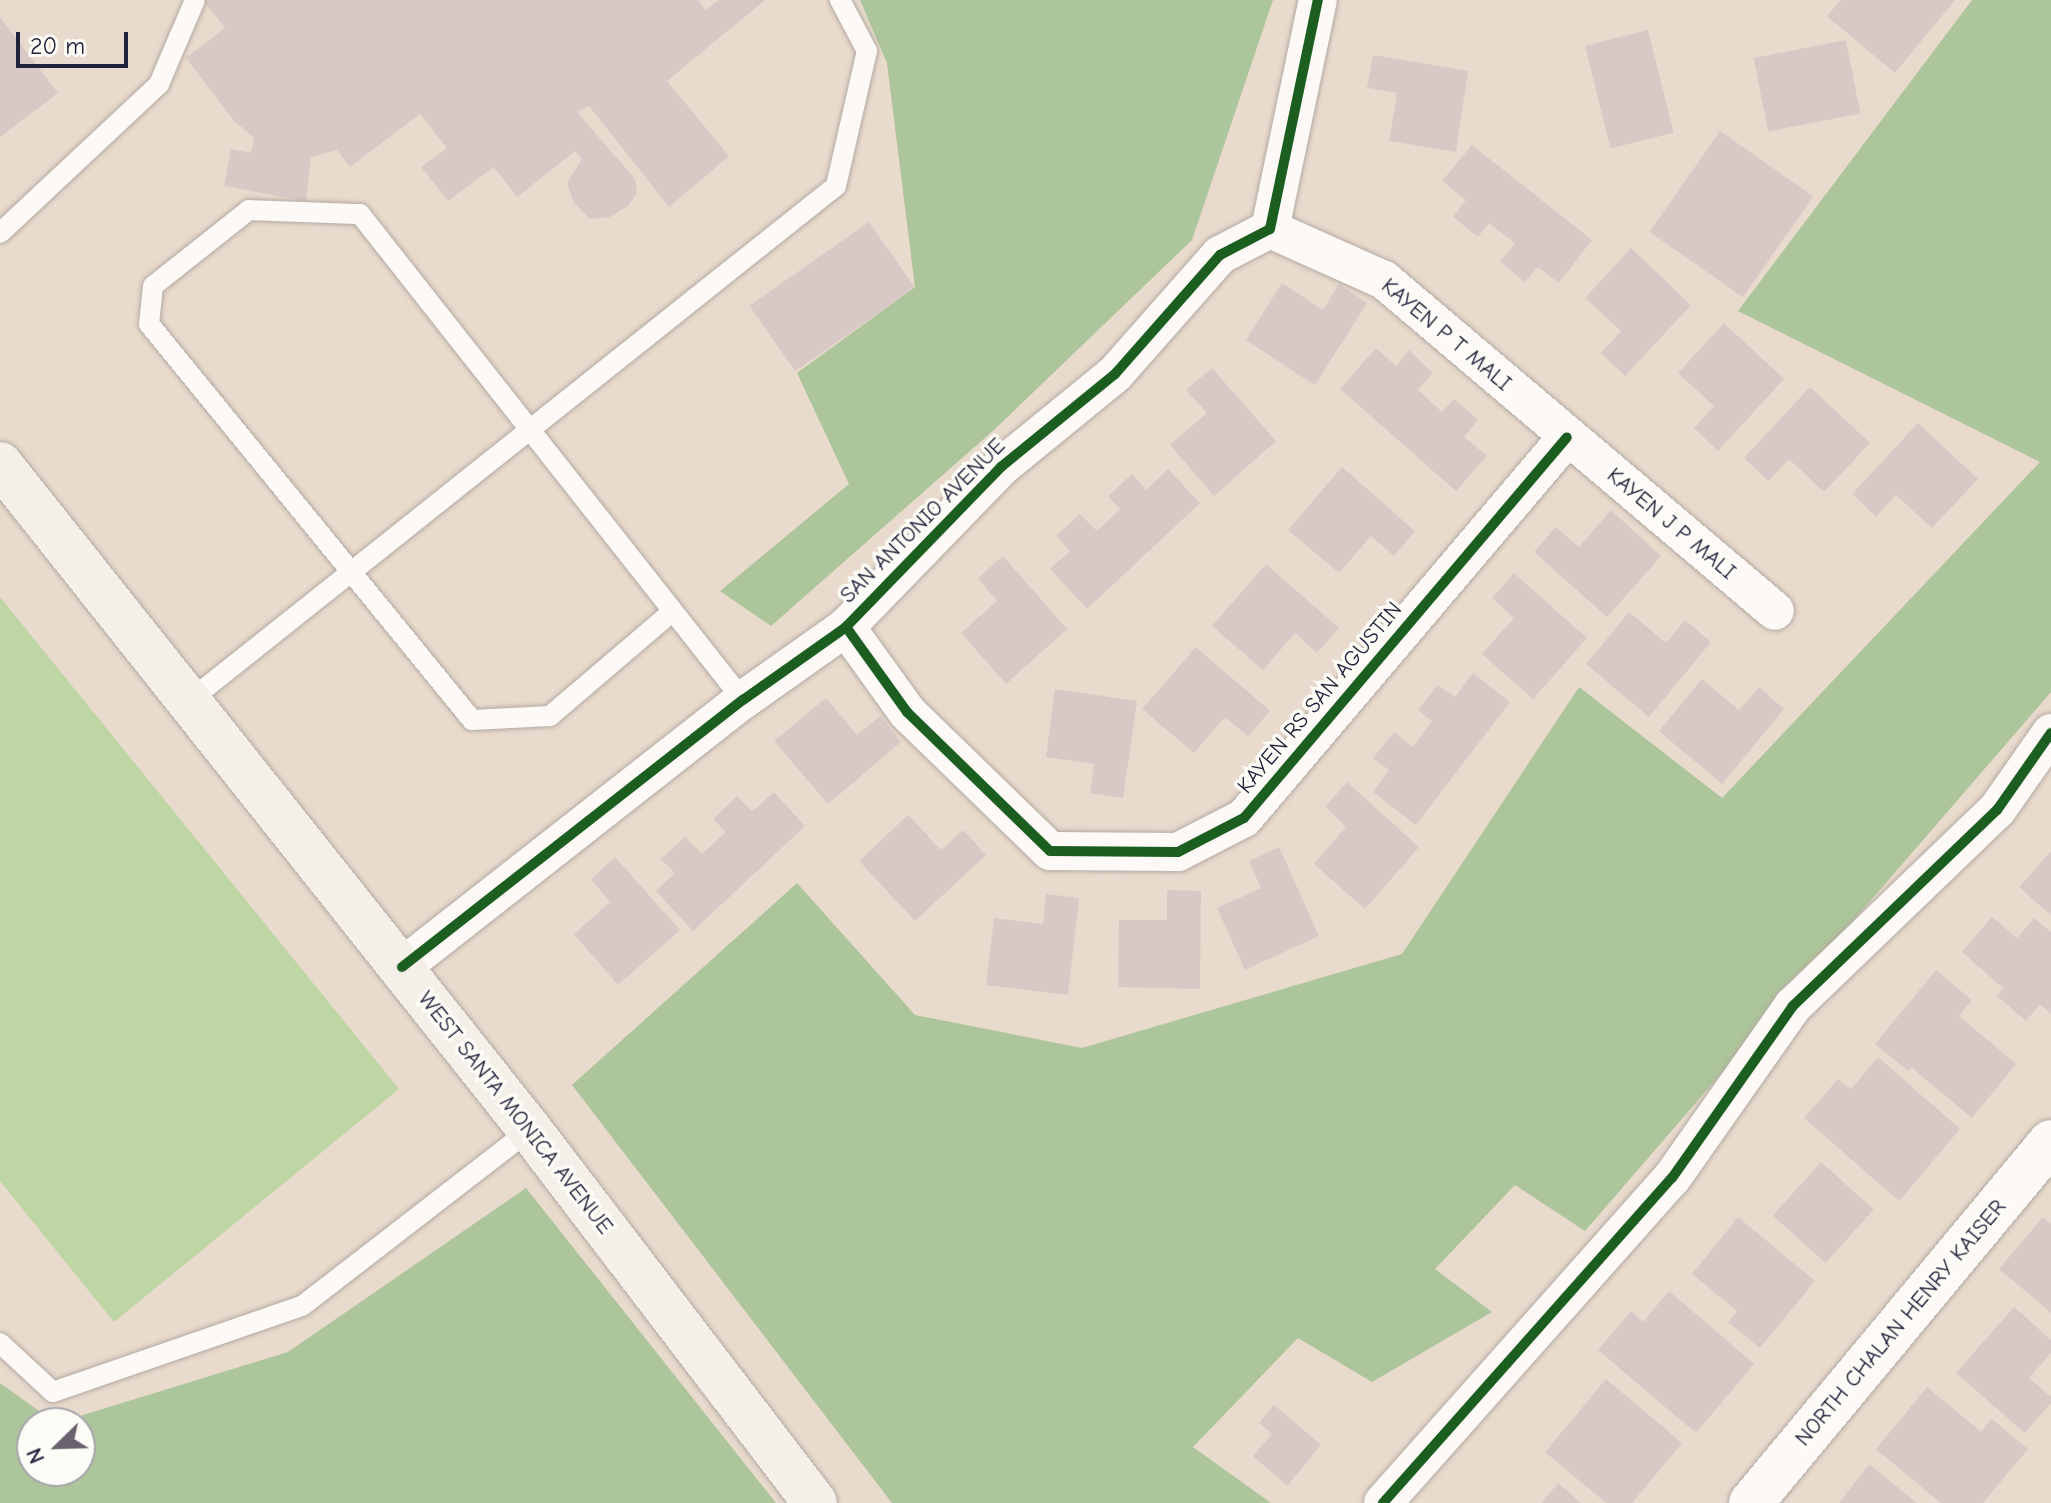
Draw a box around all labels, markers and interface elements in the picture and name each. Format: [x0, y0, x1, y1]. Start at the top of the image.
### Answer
scale bar [20, 16, 132, 66]
text: 20 m [30, 32, 85, 60]
street label: KAYEN P T MALI [1376, 273, 1516, 397]
street label: SAN ANTONIO AVENUE [835, 433, 1011, 609]
street label: KAYEN J P MALI [1601, 463, 1741, 585]
street label: KAYEN RS SAN AGUSTIN [1232, 597, 1408, 799]
street label: WEST SANTA MONICA AVENUE [412, 986, 618, 1240]
street label: NORTH CHALAN HENRY KAISER [1790, 1194, 2012, 1452]
north arrow [16, 1407, 96, 1487]
text: N [21, 1444, 51, 1467]

